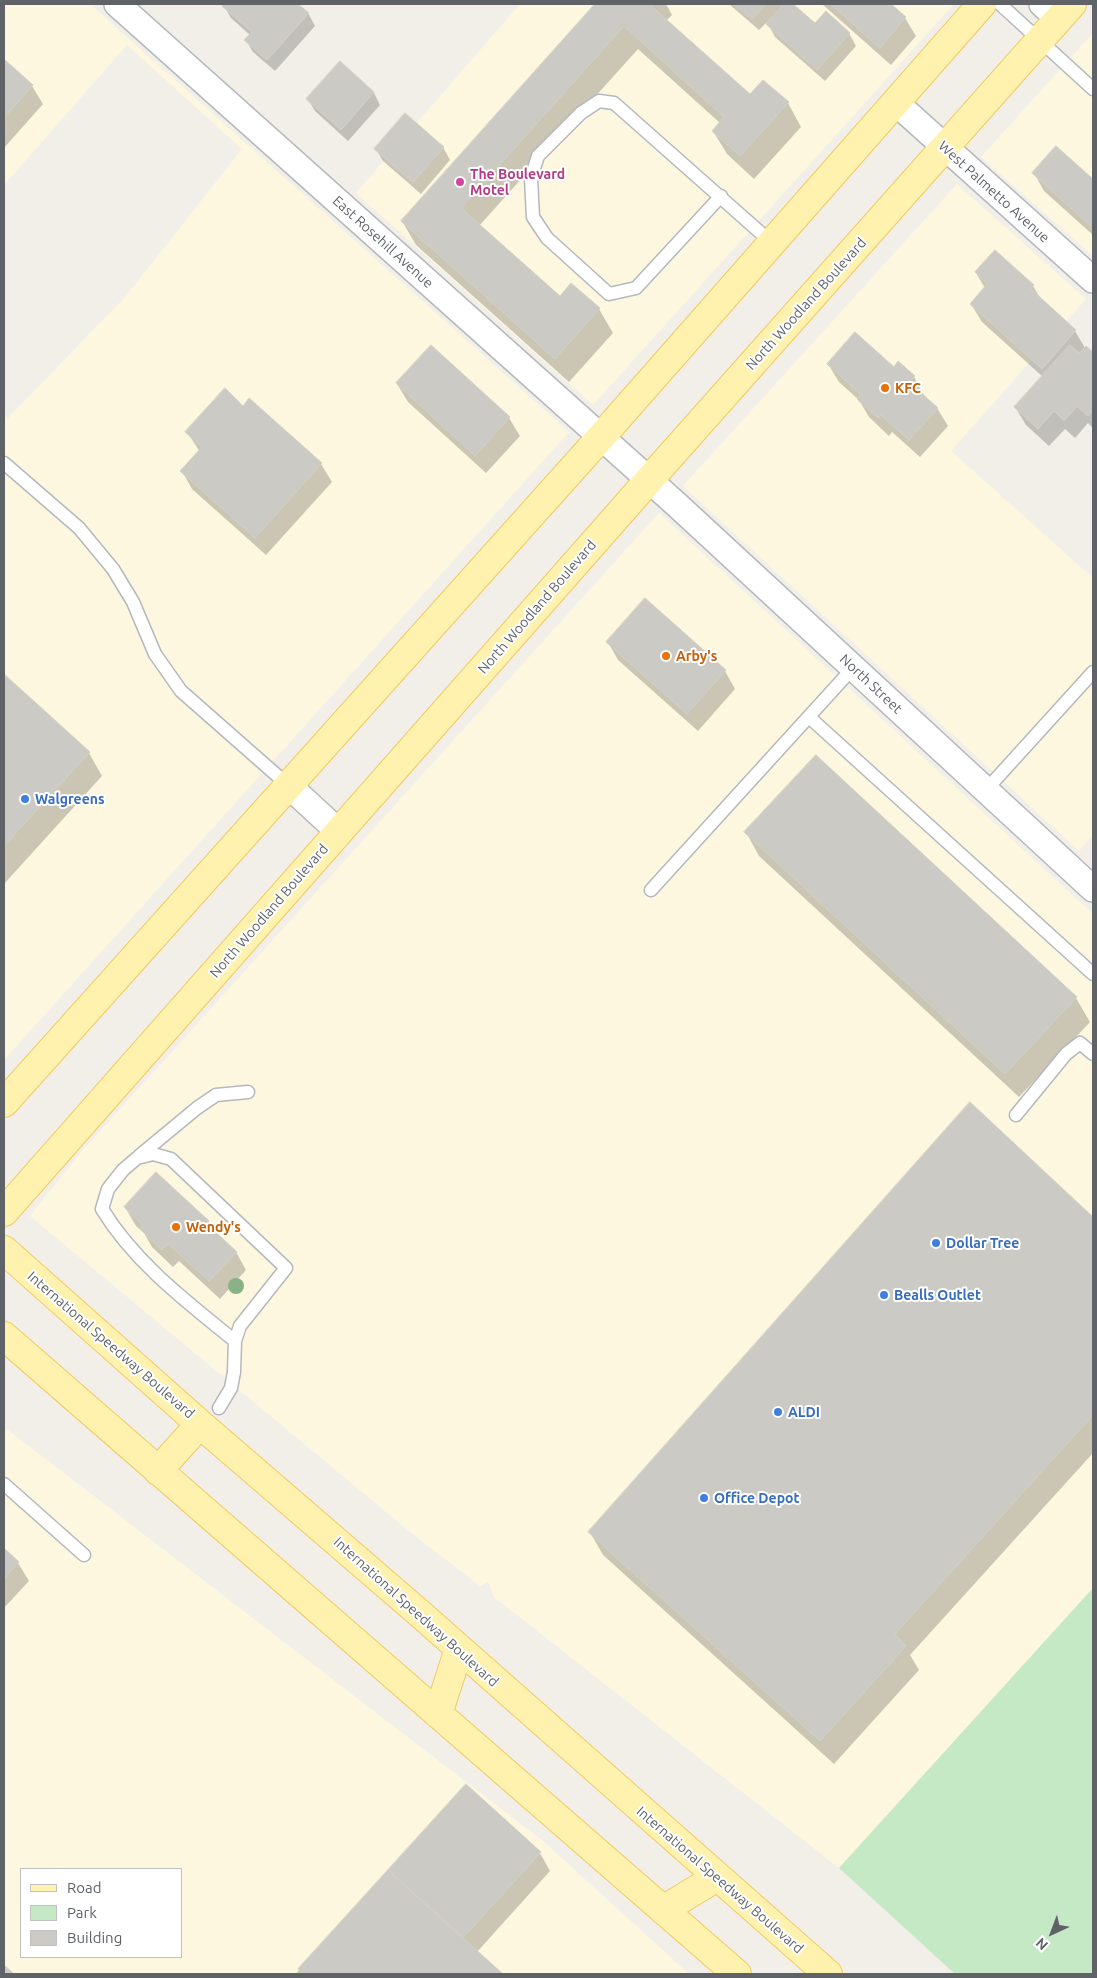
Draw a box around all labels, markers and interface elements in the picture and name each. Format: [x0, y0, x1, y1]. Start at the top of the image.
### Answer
street label: West Palmetto Avenue [935, 138, 1053, 246]
place label: The Boulevard Motel [470, 166, 565, 198]
marker: The Boulevard Motel [454, 176, 466, 188]
street label: East Rosehill Avenue [329, 192, 437, 292]
street label: North Woodland Boulevard [742, 235, 870, 373]
place label: KFC [895, 380, 921, 396]
marker: KFC [879, 382, 891, 394]
street label: North Woodland Boulevard [474, 537, 600, 677]
place label: Arby's [676, 648, 717, 664]
marker: Arby's [660, 650, 672, 662]
street label: North Street [836, 651, 906, 717]
place label: Walgreens [35, 791, 104, 807]
marker: Walgreens [19, 793, 31, 805]
street label: North Woodland Boulevard [206, 841, 332, 981]
place label: Wendy's [186, 1219, 241, 1235]
marker: Wendy's [170, 1221, 182, 1233]
place label: Dollar Tree [946, 1235, 1019, 1251]
marker: Dollar Tree [930, 1237, 942, 1249]
street label: International Speedway Boulevard [24, 1268, 198, 1422]
place label: Bealls Outlet [894, 1287, 981, 1303]
marker: Bealls Outlet [878, 1289, 890, 1301]
place label: ALDI [788, 1404, 820, 1420]
marker: ALDI [772, 1406, 784, 1418]
place label: Office Depot [714, 1490, 799, 1506]
marker: Office Depot [698, 1492, 710, 1504]
street label: International Speedway Boulevard [330, 1534, 502, 1690]
street label: International Speedway Boulevard [633, 1803, 807, 1957]
legend [20, 1868, 182, 1958]
text: Road [67, 1879, 102, 1896]
text: Park [67, 1904, 97, 1921]
north arrow [1027, 1908, 1077, 1958]
text: Building [67, 1929, 122, 1946]
text: N [1032, 1935, 1051, 1953]

